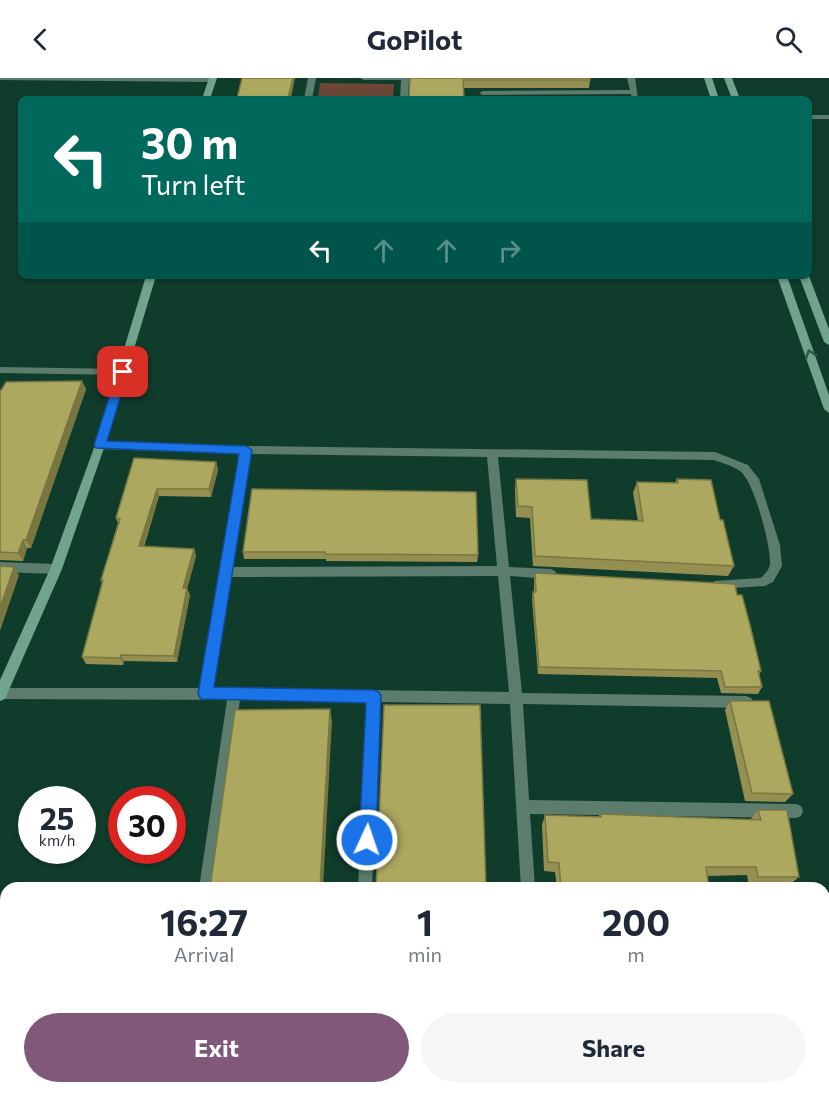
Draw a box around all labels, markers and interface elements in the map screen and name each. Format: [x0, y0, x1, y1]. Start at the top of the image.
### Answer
icon: back [24, 23, 57, 56]
text: GoPilot [367, 23, 462, 56]
icon: search [772, 23, 805, 56]
text: 30 m [141, 116, 238, 168]
icon: left [42, 120, 120, 198]
text: Turn left [141, 168, 245, 201]
icon: left [304, 234, 337, 267]
icon: ahead [367, 234, 400, 267]
icon: ahead [430, 234, 463, 267]
icon: right [493, 234, 526, 267]
pin [97, 346, 148, 397]
one-way arrow [804, 349, 817, 360]
icon: arrive [106, 355, 139, 388]
speed limit sign: 30 [108, 786, 186, 864]
text: 25 [40, 799, 74, 836]
position arrow [335, 808, 399, 872]
text: km/h [39, 831, 75, 849]
text: 16:27 [160, 899, 248, 943]
text: 1 [417, 899, 433, 943]
text: 200 [602, 899, 670, 943]
text: Arrival [174, 942, 234, 966]
text: min [408, 942, 442, 966]
text: m [627, 942, 645, 966]
button: Exit [24, 1013, 409, 1082]
button: Share [421, 1013, 806, 1082]

